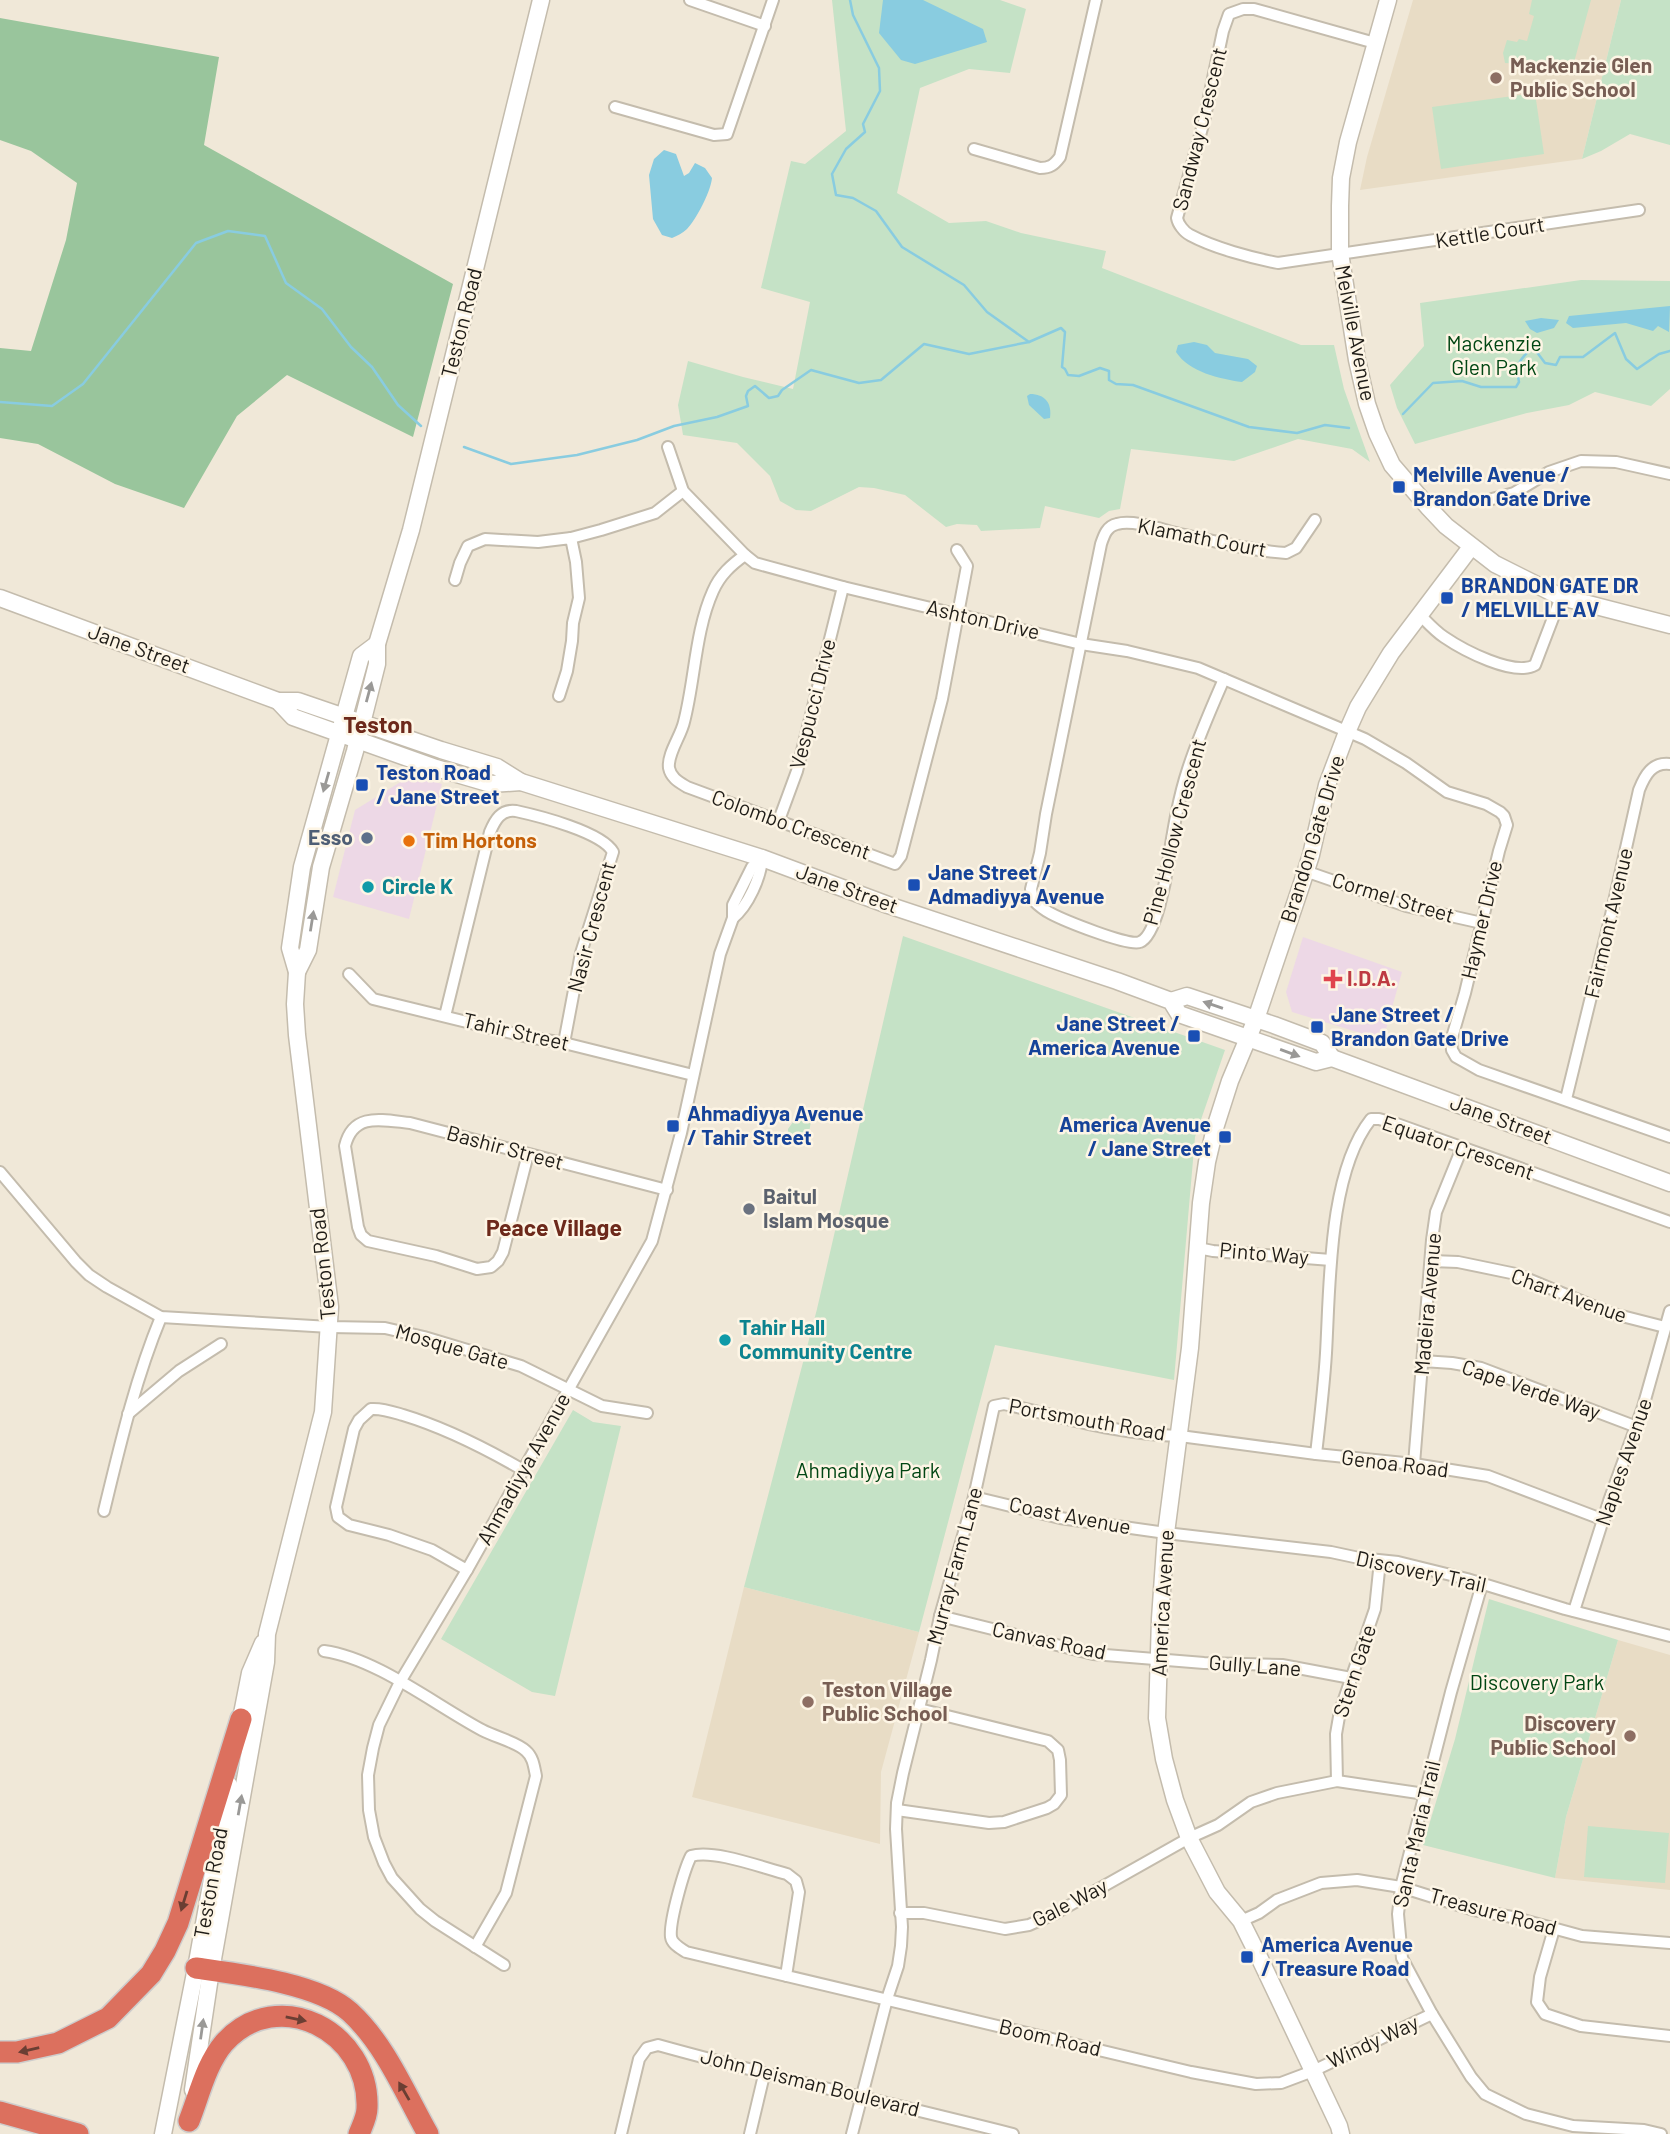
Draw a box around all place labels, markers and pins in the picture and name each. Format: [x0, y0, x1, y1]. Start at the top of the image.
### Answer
place label: Mackenzie Glen Public School [1510, 52, 1652, 101]
marker: Mackenzie Glen Public School [1488, 70, 1504, 86]
place label: Melville Avenue / Brandon Gate Drive [1413, 461, 1591, 510]
marker: Melville Avenue / Brandon Gate Drive [1391, 479, 1407, 495]
place label: BRANDON GATE DR / MELVILLE AV [1461, 572, 1639, 621]
marker: BRANDON GATE DR / MELVILLE AV [1439, 590, 1455, 606]
place label: Teston Road / Jane Street [376, 759, 499, 808]
marker: Teston Road / Jane Street [354, 777, 370, 793]
place label: Esso [308, 824, 353, 849]
place label: Tim Hortons [423, 827, 537, 852]
marker: Esso [359, 830, 375, 846]
marker: Tim Hortons [401, 833, 417, 849]
place label: Jane Street / Admadiyya Avenue [928, 859, 1104, 908]
place label: Circle K [382, 873, 453, 898]
marker: Jane Street / Admadiyya Avenue [906, 877, 922, 893]
marker: Circle K [360, 879, 376, 895]
place label: I.D.A. [1347, 965, 1396, 990]
marker: I.D.A. [1325, 971, 1341, 987]
place label: Jane Street / Brandon Gate Drive [1331, 1001, 1509, 1050]
place label: Jane Street / America Avenue [1028, 1010, 1180, 1059]
marker: Jane Street / Brandon Gate Drive [1309, 1019, 1325, 1035]
marker: Jane Street / America Avenue [1186, 1028, 1202, 1044]
place label: Ahmadiyya Avenue / Tahir Street [687, 1100, 863, 1149]
place label: America Avenue / Jane Street [1059, 1111, 1211, 1160]
marker: Ahmadiyya Avenue / Tahir Street [665, 1118, 681, 1134]
marker: America Avenue / Jane Street [1217, 1129, 1233, 1145]
place label: Baitul Islam Mosque [763, 1183, 889, 1232]
marker: Baitul Islam Mosque [741, 1201, 757, 1217]
place label: Tahir Hall Community Centre [739, 1314, 912, 1363]
marker: Tahir Hall Community Centre [717, 1332, 733, 1348]
place label: Teston Village Public School [822, 1676, 952, 1725]
marker: Teston Village Public School [800, 1694, 816, 1710]
place label: Discovery Public School [1490, 1710, 1616, 1759]
marker: Discovery Public School [1622, 1728, 1638, 1744]
place label: America Avenue / Treasure Road [1261, 1931, 1413, 1980]
marker: America Avenue / Treasure Road [1239, 1949, 1255, 1965]

